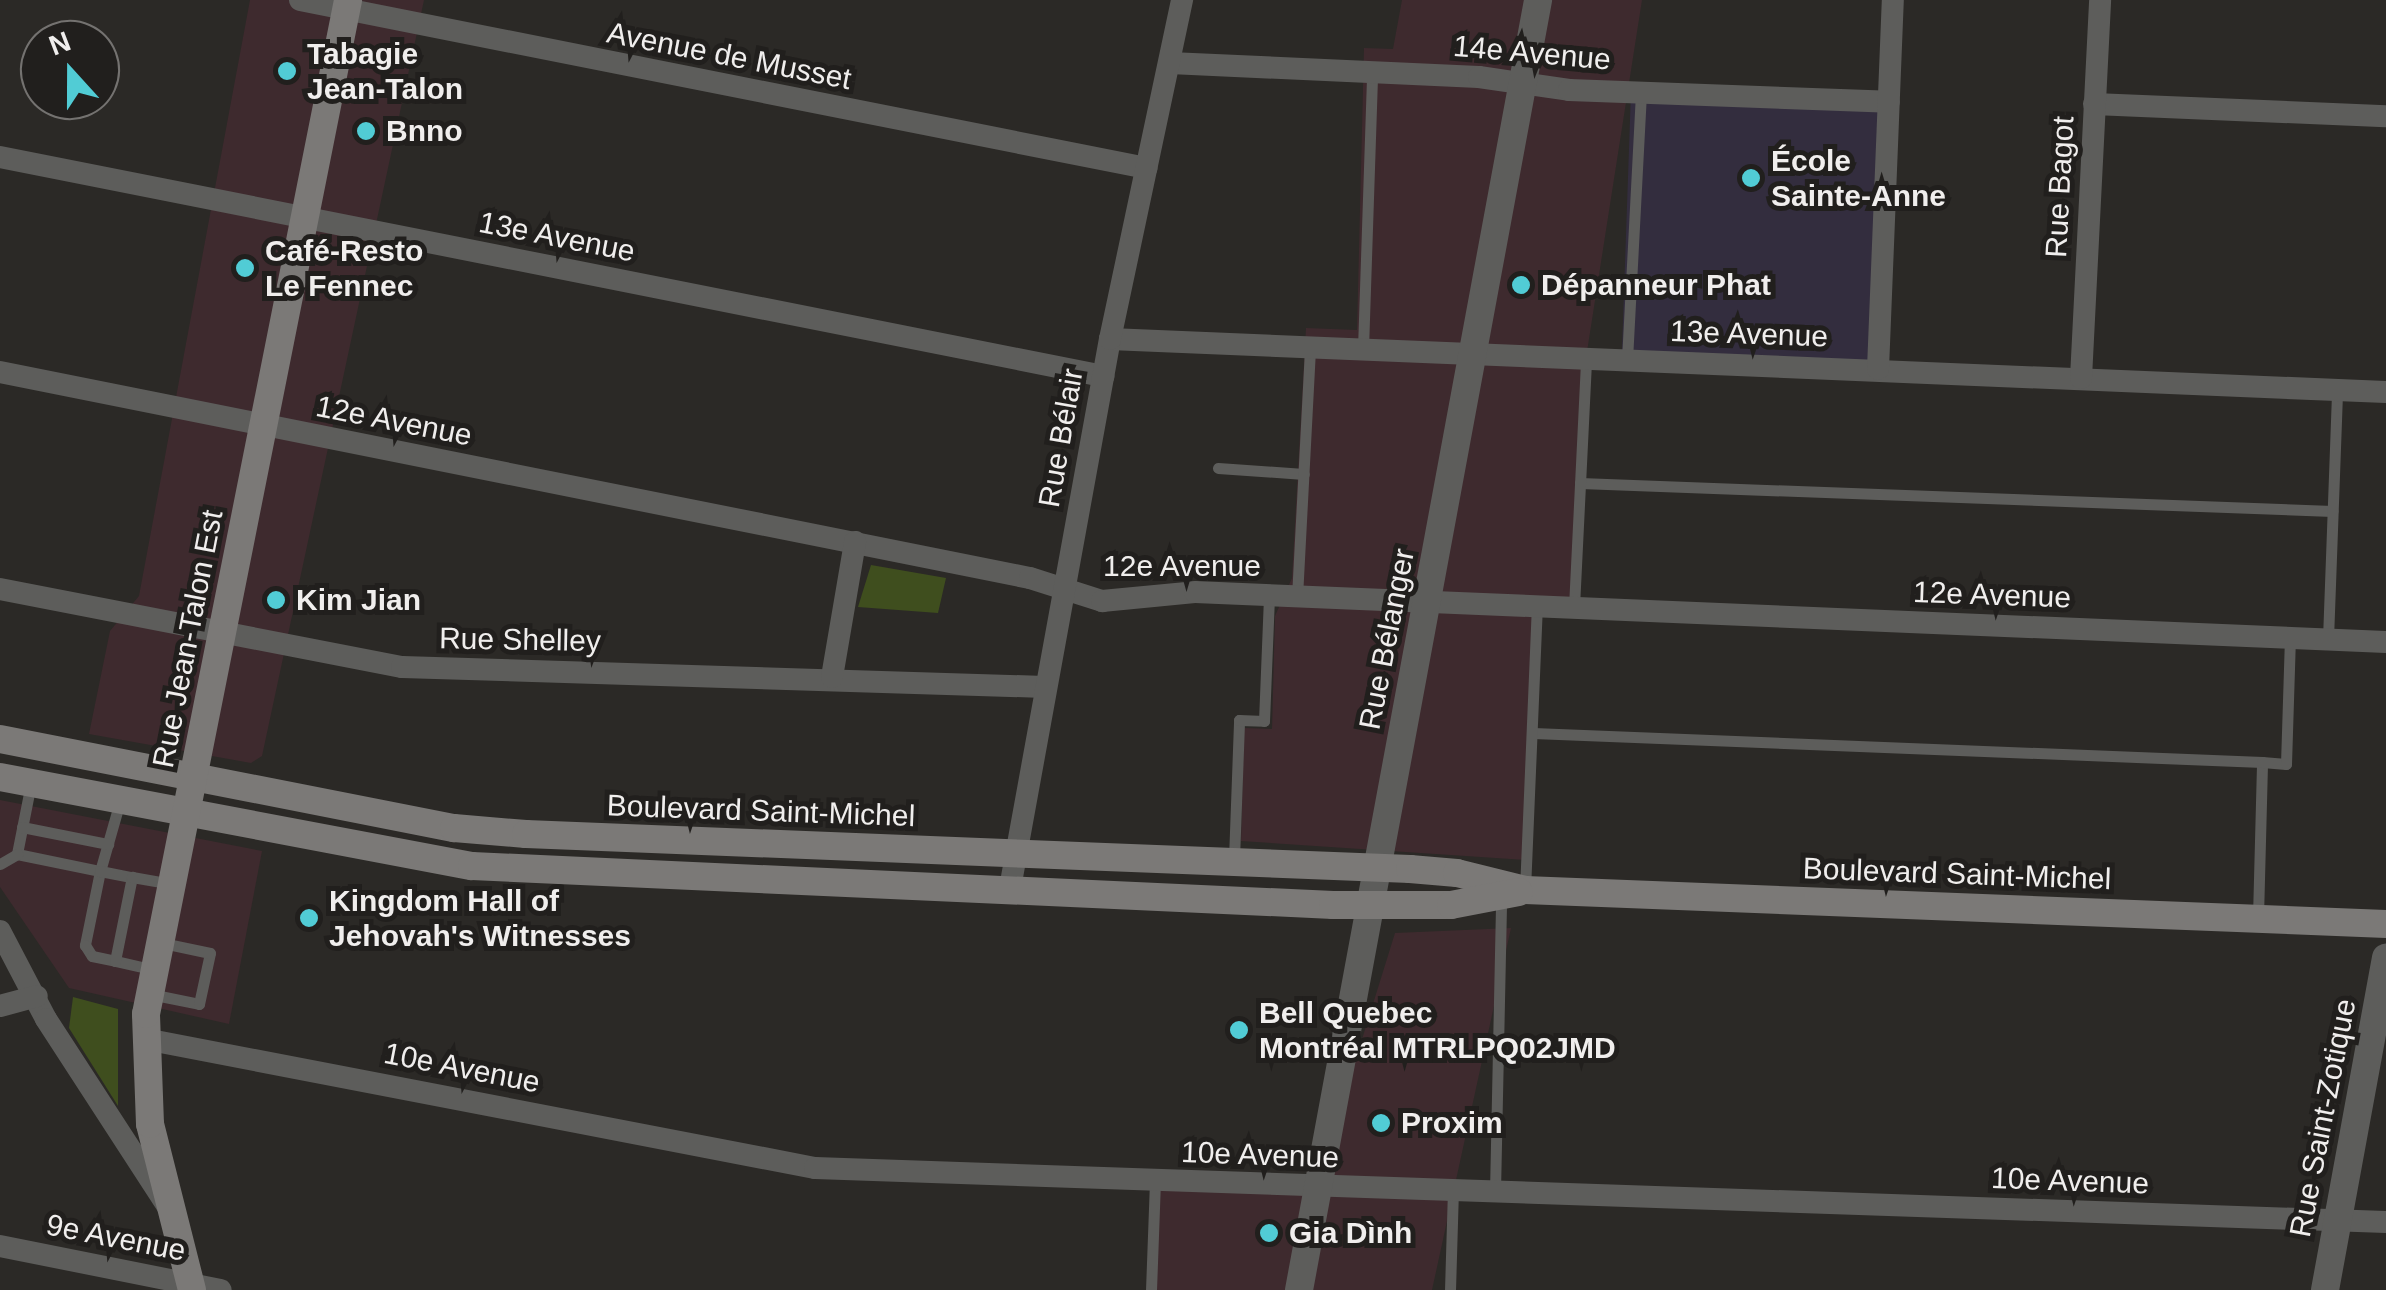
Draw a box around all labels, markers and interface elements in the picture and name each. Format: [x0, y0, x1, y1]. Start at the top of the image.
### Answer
street label: Avenue de Musset [604, 15, 854, 97]
north arrow [20, 20, 120, 120]
text: N [45, 25, 75, 61]
street label: 14e Avenue [1451, 28, 1613, 78]
place label: Tabagie Jean-Talon [307, 36, 463, 106]
marker: Tabagie Jean-Talon [276, 60, 298, 82]
place label: Bnno [386, 113, 463, 149]
street label: Rue Bagot [2038, 115, 2082, 259]
marker: Bnno [355, 120, 377, 142]
place label: École Sainte-Anne [1771, 143, 1946, 214]
marker: École Sainte-Anne [1740, 167, 1762, 189]
street label: 13e Avenue [475, 204, 639, 270]
place label: Café-Resto Le Fennec [265, 233, 423, 304]
marker: Café-Resto Le Fennec [234, 257, 256, 279]
place label: Dépanneur Phat [1541, 267, 1771, 303]
marker: Dépanneur Phat [1510, 274, 1532, 296]
street label: 13e Avenue [1669, 313, 1829, 355]
street label: Rue Bélair [1031, 366, 1091, 510]
street label: 12e Avenue [312, 388, 476, 454]
street label: Rue Jean-Talon Est [145, 507, 231, 771]
street label: Rue Bélanger [1352, 546, 1422, 732]
street label: 12e Avenue [1102, 548, 1262, 584]
street label: 12e Avenue [1912, 574, 2072, 616]
place label: Kim Jian [296, 582, 421, 618]
marker: Kim Jian [265, 589, 287, 611]
street label: Rue Shelley [439, 621, 601, 659]
street label: Boulevard Saint-Michel [606, 788, 916, 834]
street label: Boulevard Saint-Michel [1802, 851, 2112, 897]
place label: Kingdom Hall of Jehovah's Witnesses [329, 883, 631, 954]
marker: Kingdom Hall of Jehovah's Witnesses [298, 907, 320, 929]
place label: Bell Quebec Montréal MTRLPQ02JMD [1259, 995, 1616, 1066]
street label: Rue Saint-Zotique [2282, 996, 2364, 1240]
marker: Bell Quebec Montréal MTRLPQ02JMD [1228, 1019, 1250, 1041]
street label: 10e Avenue [380, 1035, 544, 1101]
place label: Proxim [1401, 1105, 1503, 1141]
marker: Proxim [1370, 1112, 1392, 1134]
street label: 10e Avenue [1180, 1134, 1340, 1176]
street label: 10e Avenue [1990, 1160, 2150, 1202]
street label: 9e Avenue [42, 1207, 190, 1269]
place label: Gia Dình [1289, 1215, 1412, 1251]
marker: Gia Dình [1258, 1222, 1280, 1244]

